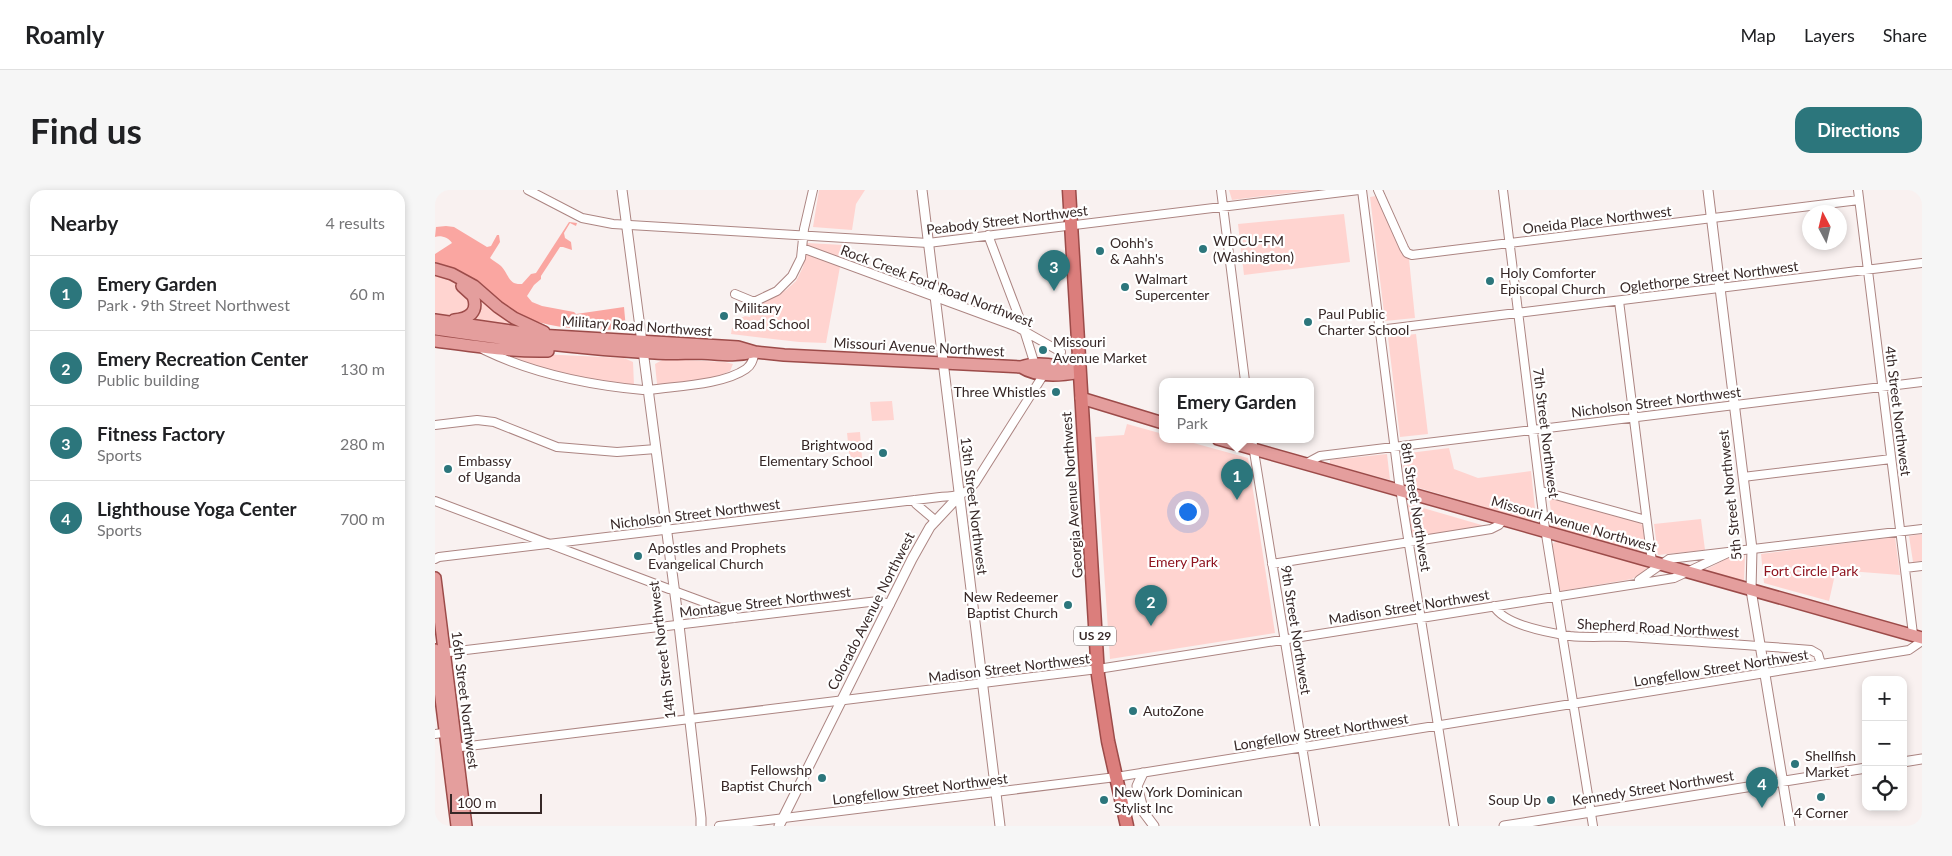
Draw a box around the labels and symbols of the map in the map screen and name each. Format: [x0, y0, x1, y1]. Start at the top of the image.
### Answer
street label: Peabody Street Northwest [925, 201, 1089, 238]
street label: Oneida Place Northwest [1522, 202, 1672, 237]
north arrow [1802, 205, 1847, 250]
place label: WDCU-FM (Washington) [1213, 232, 1294, 265]
place label: Oohh's & Aahh's [1110, 234, 1164, 267]
street label: Rock Creek Ford Road Northwest [838, 241, 1036, 330]
marker: WDCU-FM (Washington) [1197, 243, 1209, 255]
marker: Oohh's & Aahh's [1094, 245, 1106, 257]
pin: 3 [1038, 250, 1070, 291]
street label: Oglethorpe Street Northwest [1619, 257, 1799, 296]
place label: Holy Comforter Episcopal Church [1500, 264, 1606, 297]
place label: Walmart Supercenter [1135, 270, 1209, 303]
marker: Holy Comforter Episcopal Church [1484, 275, 1496, 287]
marker: Walmart Supercenter [1119, 281, 1131, 293]
place label: Military Road School [734, 299, 810, 332]
place label: Paul Public Charter School [1318, 305, 1409, 338]
marker: Military Road School [718, 310, 730, 322]
street label: Military Road Northwest [561, 312, 713, 339]
marker: Paul Public Charter School [1302, 316, 1314, 328]
place label: Missouri Avenue Market [1053, 333, 1147, 366]
street label: Missouri Avenue Northwest [833, 334, 1005, 359]
marker: Missouri Avenue Market [1037, 344, 1049, 356]
street label: 4th Street Northwest [1882, 345, 1915, 477]
street label: 7th Street Northwest [1530, 367, 1563, 499]
place label: Three Whistles [954, 383, 1046, 400]
street label: Nicholson Street Northwest [1570, 383, 1742, 420]
marker: Three Whistles [1050, 386, 1062, 398]
street label: Georgia Avenue Northwest [1057, 411, 1086, 579]
street label: 5th Street Northwest [1714, 429, 1745, 561]
place label: Brightwood Elementary School [759, 436, 873, 469]
street label: 13th Street Northwest [958, 436, 991, 576]
street label: 8th Street Northwest [1398, 441, 1435, 573]
marker: Brightwood Elementary School [877, 447, 889, 459]
place label: Embassy of Uganda [458, 452, 521, 485]
pin: 1 [1221, 459, 1253, 500]
marker: Embassy of Uganda [442, 463, 454, 475]
street label: Missouri Avenue Northwest [1489, 492, 1659, 555]
street label: Nicholson Street Northwest [609, 495, 781, 532]
your location [1175, 499, 1201, 525]
street label: Colorado Avenue Northwest [823, 529, 918, 693]
place label: Apostles and Prophets Evangelical Church [648, 539, 786, 572]
marker: Apostles and Prophets Evangelical Church [632, 550, 644, 562]
park label: Emery Park [1148, 553, 1219, 570]
park label: Fort Circle Park [1764, 562, 1859, 579]
street label: 9th Street Northwest [1278, 564, 1315, 696]
street label: 14th Street Northwest [645, 580, 678, 720]
street label: Montague Street Northwest [678, 583, 852, 620]
pin: 2 [1135, 585, 1167, 626]
street label: Madison Street Northwest [1327, 585, 1490, 628]
place label: New Redeemer Baptist Church [964, 588, 1058, 621]
marker: New Redeemer Baptist Church [1062, 599, 1074, 611]
street label: Shepherd Road Northwest [1577, 615, 1740, 640]
road number: US 29 [1074, 626, 1116, 646]
street label: 16th Street Northwest [449, 630, 482, 770]
street label: Longfellow Street Northwest [1632, 645, 1809, 690]
street label: Madison Street Northwest [927, 649, 1091, 686]
place label: AutoZone [1143, 702, 1204, 719]
marker: AutoZone [1127, 705, 1139, 717]
street label: Longfellow Street Northwest [1232, 709, 1409, 754]
place label: Shellfish Market [1805, 747, 1856, 780]
marker: Shellfish Market [1789, 758, 1801, 770]
place label: Fellowshp Baptist Church [721, 761, 812, 794]
street label: Kennedy Street Northwest [1571, 766, 1735, 809]
pin: 4 [1746, 767, 1778, 808]
street label: Longfellow Street Northwest [831, 769, 1009, 808]
marker: Fellowshp Baptist Church [816, 772, 828, 784]
place label: New York Dominican Stylist Inc [1114, 783, 1242, 816]
scale bar [450, 791, 543, 814]
place label: Soup Up [1488, 791, 1541, 808]
marker: 4 Corner [1815, 791, 1827, 803]
marker: New York Dominican Stylist Inc [1098, 794, 1110, 806]
marker: Soup Up [1545, 794, 1557, 806]
place label: 4 Corner [1794, 804, 1848, 821]

